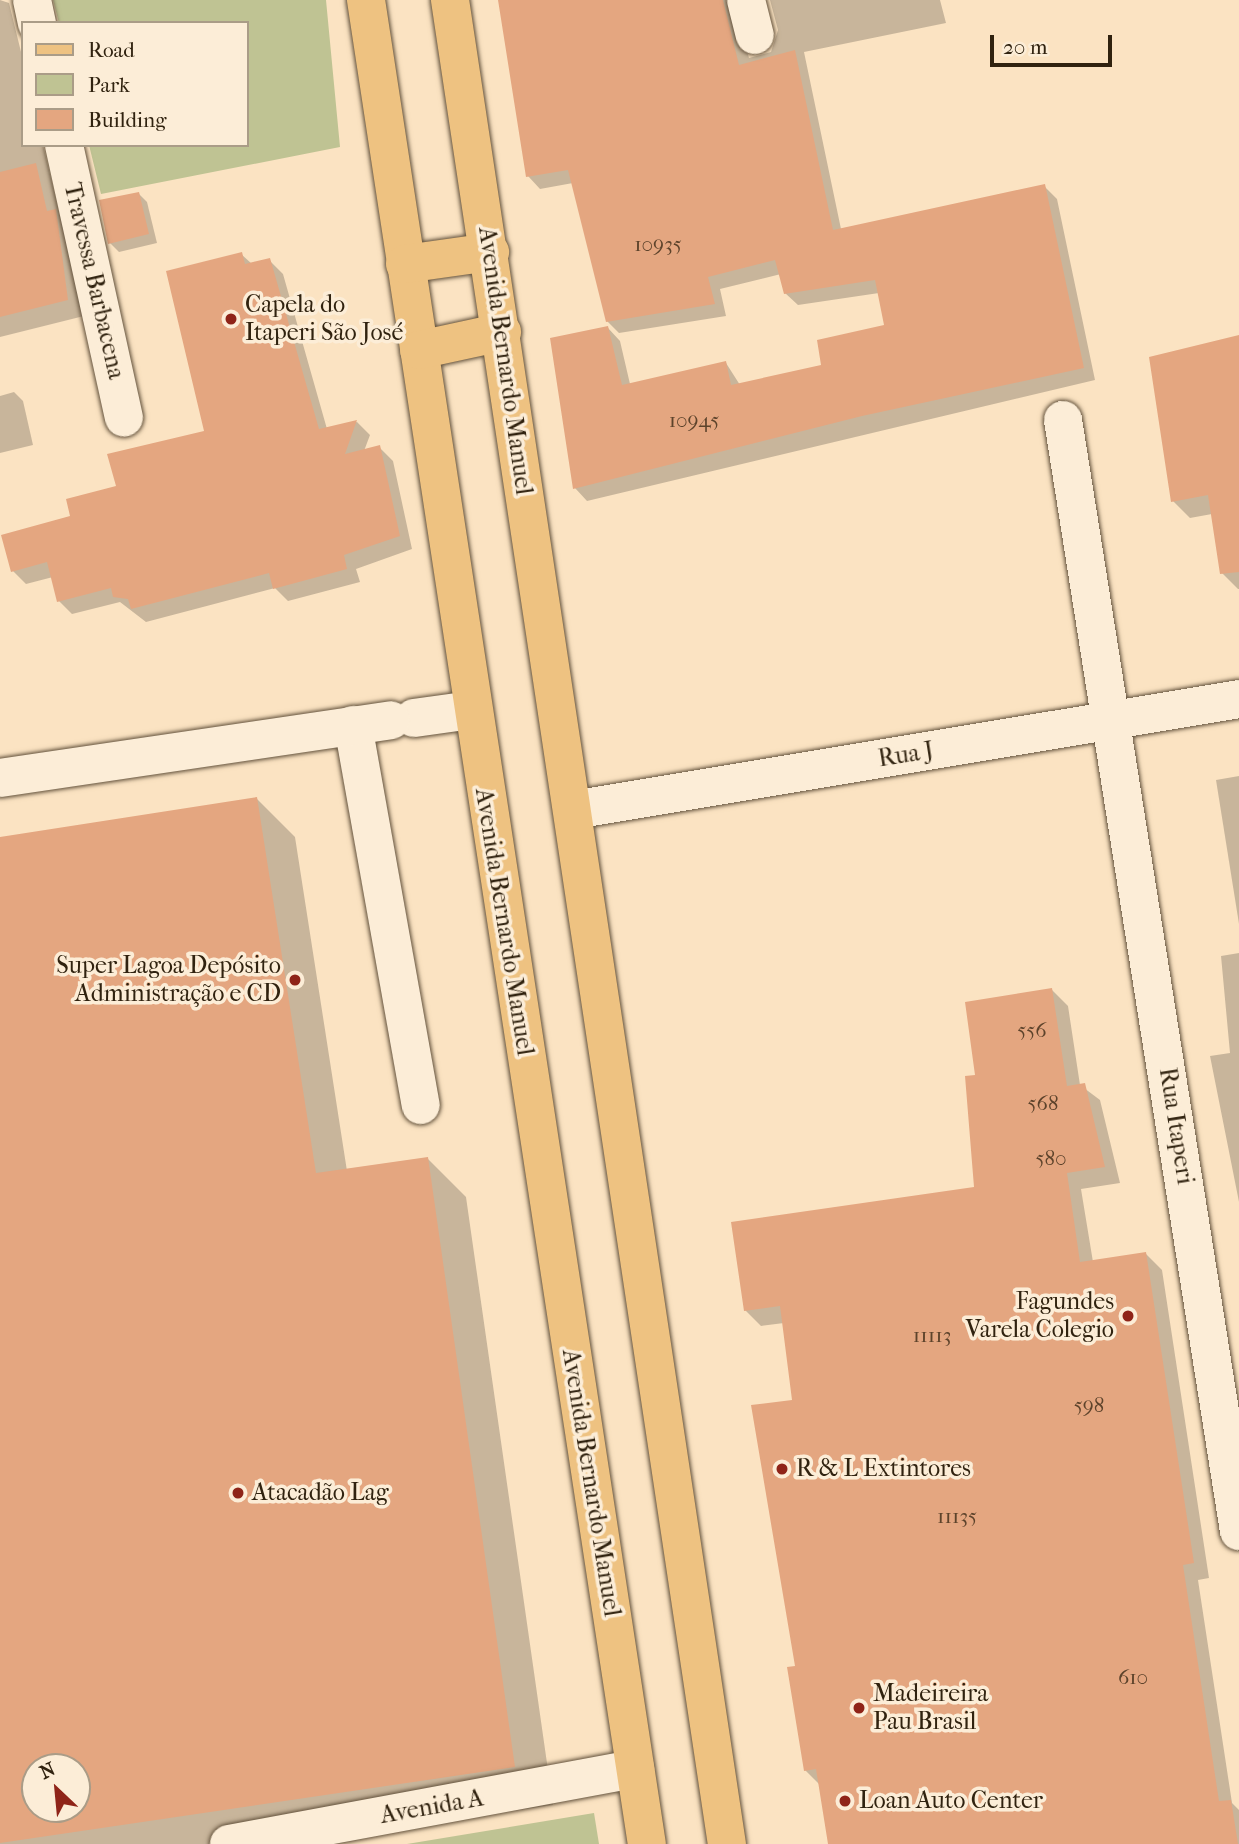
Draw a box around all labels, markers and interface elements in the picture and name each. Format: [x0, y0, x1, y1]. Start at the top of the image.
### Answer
legend [21, 21, 248, 147]
scale bar [994, 21, 1116, 65]
text: 20 m [1003, 35, 1047, 59]
text: Road [88, 38, 135, 62]
text: Park [88, 73, 130, 97]
text: Building [88, 108, 166, 132]
street label: Travessa Barbacena [57, 180, 131, 382]
street label: Avenida Bernardo Manuel [472, 225, 538, 497]
house number: 10935 [634, 231, 682, 257]
place label: Capela do Itaperi São José [245, 291, 403, 347]
marker: Capela do Itaperi São José [223, 311, 239, 327]
house number: 10945 [669, 407, 719, 433]
street label: Rua J [876, 736, 936, 774]
street label: Avenida Bernardo Manuel [469, 786, 539, 1058]
place label: Super Lagoa Depósito Administração e CD [56, 952, 281, 1008]
marker: Super Lagoa Depósito Administração e CD [287, 972, 303, 988]
house number: 556 [1017, 1017, 1047, 1043]
street label: Rua Itaperi [1153, 1066, 1199, 1186]
house number: 568 [1028, 1090, 1058, 1116]
house number: 580 [1035, 1145, 1067, 1171]
place label: Fagundes Varela Colegio [966, 1288, 1114, 1344]
marker: Fagundes Varela Colegio [1120, 1308, 1136, 1324]
house number: 11113 [913, 1322, 951, 1348]
street label: Avenida Bernardo Manuel [556, 1347, 626, 1619]
house number: 598 [1074, 1392, 1104, 1418]
place label: R & L Extintores [796, 1455, 971, 1483]
marker: R & L Extintores [774, 1461, 790, 1477]
place label: Atacadão Lag [252, 1479, 389, 1507]
marker: Atacadão Lag [230, 1485, 246, 1501]
house number: 11135 [937, 1503, 977, 1529]
house number: 610 [1118, 1664, 1148, 1690]
place label: Madeireira Pau Brasil [873, 1680, 988, 1736]
marker: Madeireira Pau Brasil [851, 1700, 867, 1716]
north arrow [21, 1753, 91, 1823]
text: N [36, 1758, 59, 1784]
street label: Avenida A [378, 1784, 486, 1830]
place label: Loan Auto Center [859, 1787, 1043, 1815]
marker: Loan Auto Center [837, 1793, 853, 1809]

